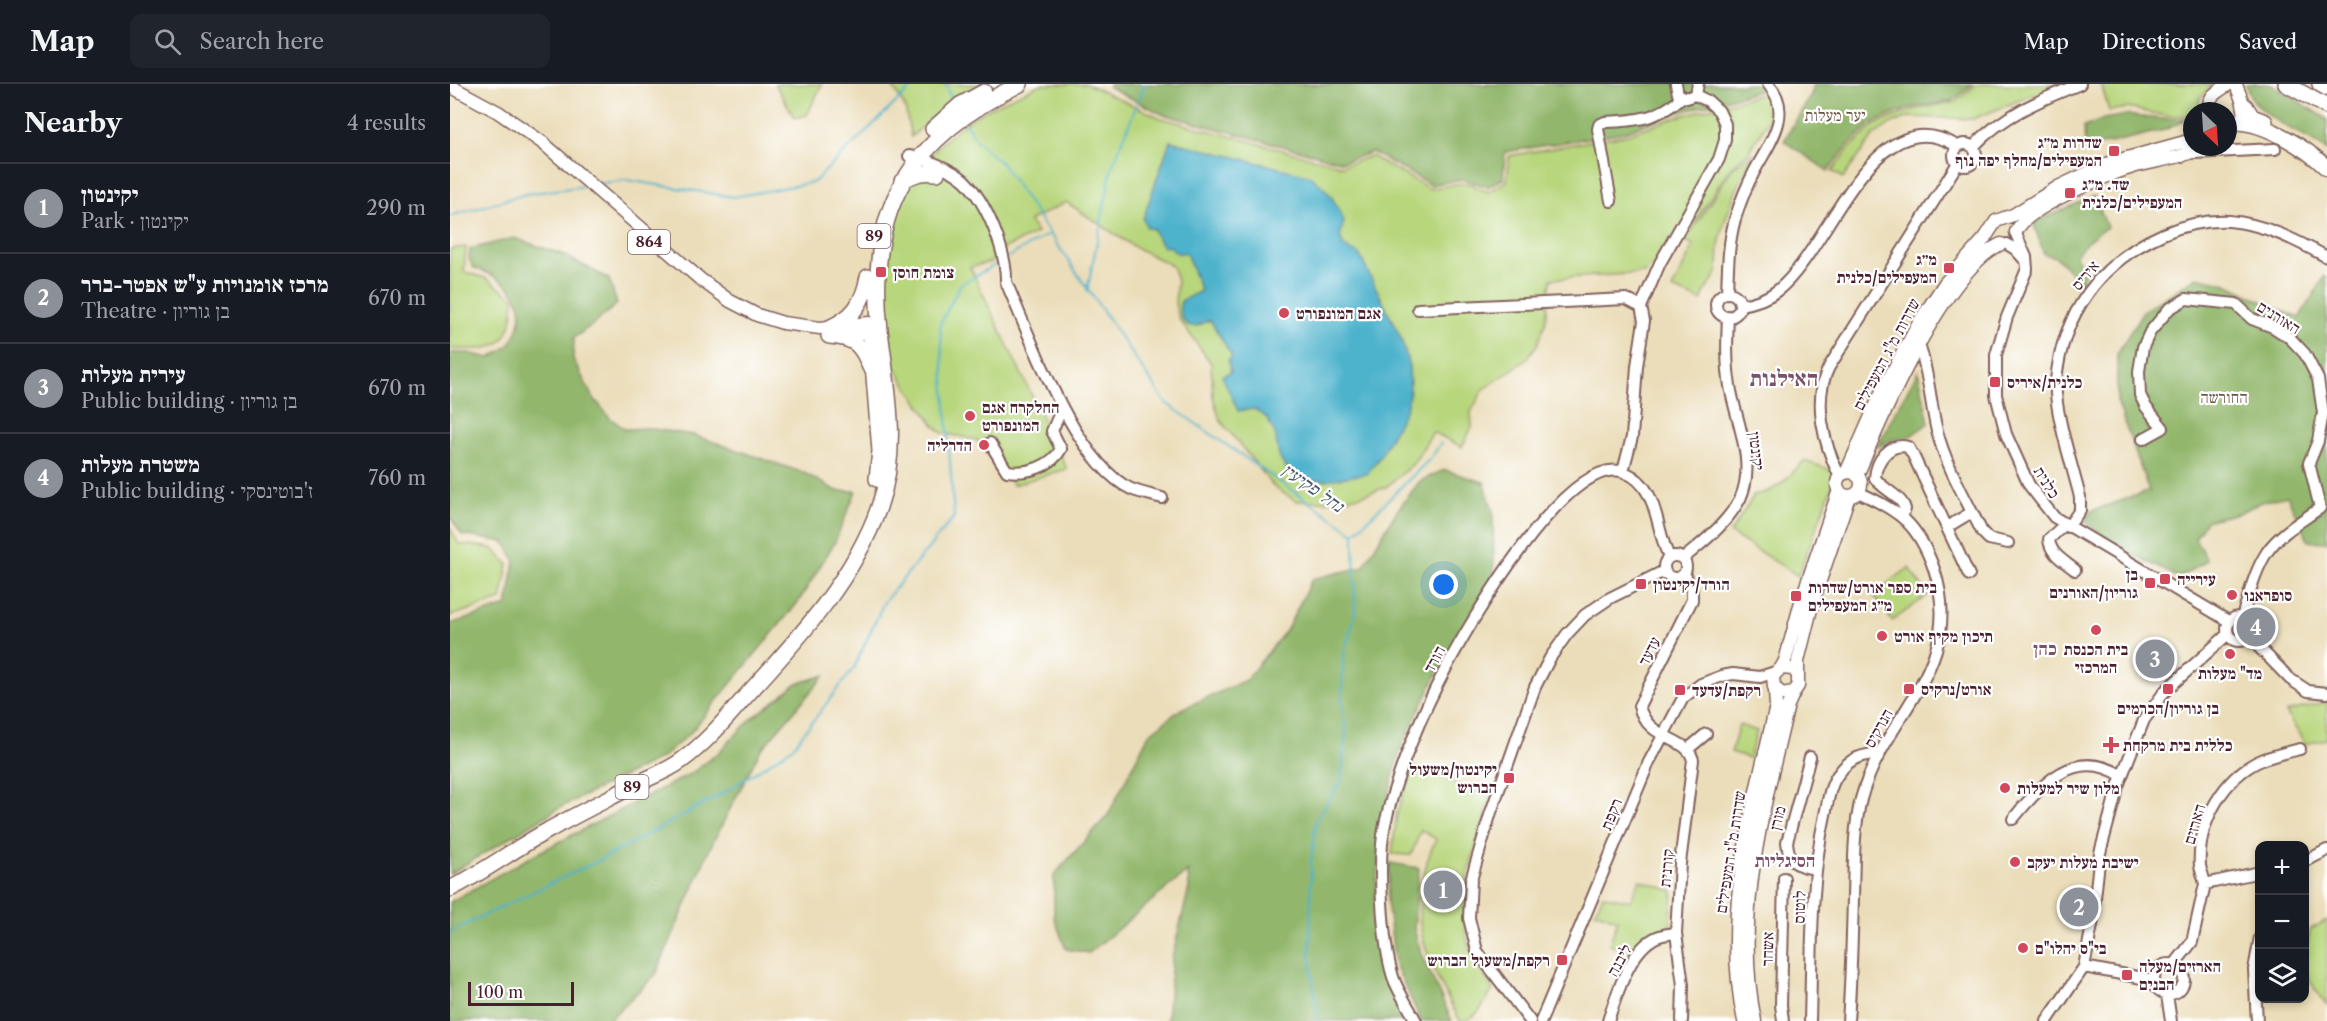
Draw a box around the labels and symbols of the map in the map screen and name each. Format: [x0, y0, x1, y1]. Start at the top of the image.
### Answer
north arrow [2183, 102, 2237, 156]
park label: יער מעלות [1804, 105, 1866, 125]
place label: שדרות מ״ג המעפילים/מחלף יפה נוף [1955, 132, 2102, 170]
marker: שדרות מ״ג המעפילים/מחלף יפה נוף [2107, 144, 2121, 158]
place label: שד. מ״ג המעפילים/כלנית [2082, 174, 2182, 212]
marker: שד. מ״ג המעפילים/כלנית [2063, 186, 2077, 200]
road number: 89 [858, 224, 890, 248]
road number: 864 [628, 230, 670, 254]
place label: מ״ג המעפילים/כלנית [1837, 249, 1937, 287]
street label: איריס [2067, 256, 2103, 294]
marker: מ״ג המעפילים/כלנית [1942, 261, 1956, 275]
place label: צומת חוסן [893, 262, 954, 282]
marker: צומת חוסן [874, 265, 888, 279]
street label: שדרות מ"ג המעפילים [1848, 294, 1924, 413]
street label: האורנים [2254, 296, 2304, 338]
place label: אגם המונפורט [1296, 303, 1381, 323]
marker: אגם המונפורט [1277, 306, 1291, 320]
district label: האילנות [1750, 365, 1818, 392]
place label: כלנית/איריס [2007, 372, 2083, 392]
marker: כלנית/איריס [1988, 375, 2002, 389]
park label: החורשה [2200, 387, 2248, 407]
place label: החלקרח אגם המונפורט [982, 397, 1059, 435]
marker: החלקרח אגם המונפורט [963, 409, 977, 423]
street label: יקינטון [1745, 431, 1769, 471]
place label: הדרליה [927, 435, 972, 455]
marker: הדרליה [977, 438, 991, 452]
water label: נחל פקיעין [1278, 459, 1350, 518]
street label: כלנית [2029, 462, 2065, 502]
place label: בן גוריון/האורנים [2049, 564, 2138, 602]
place label: עירייה [2177, 569, 2216, 589]
your location [1429, 570, 1458, 599]
marker: עירייה [2158, 572, 2172, 586]
place label: הורד/יקינטון [1653, 574, 1730, 594]
marker: בן גוריון/האורנים [2143, 576, 2157, 590]
marker: הורד/יקינטון [1634, 577, 1648, 591]
place label: בית ספר אורט/שדרות מ״ג המעפילים [1808, 577, 1937, 615]
place label: סופראנו [2244, 585, 2292, 605]
marker: סופראנו [2225, 588, 2239, 602]
marker: בית ספר אורט/שדרות מ״ג המעפילים [1789, 589, 1803, 603]
pin: 4 [2236, 604, 2276, 650]
marker: בית הכנסת המרכזי [2089, 623, 2103, 637]
place label: תיכון מקיף אורט [1894, 626, 1993, 646]
marker: תיכון מקיף אורט [1875, 629, 1889, 643]
street label: עדעד [1633, 633, 1665, 669]
pin: 3 [2136, 636, 2174, 682]
district label: כהן [2033, 638, 2057, 660]
place label: בית הכנסת המרכזי [2064, 639, 2128, 677]
street label: הורד [1419, 642, 1449, 676]
marker: מד" מעלות [2223, 647, 2237, 661]
place label: מד" מעלות [2198, 663, 2262, 683]
place label: אורט/נרקיס [1921, 679, 1992, 699]
place label: רקפת/עדעד [1692, 680, 1761, 700]
marker: אורט/נרקיס [1902, 682, 1916, 696]
marker: בן גוריון/הכרמים [2161, 682, 2175, 696]
marker: רקפת/עדעד [1673, 683, 1687, 697]
place label: בן גוריון/הכרמים [2117, 698, 2219, 718]
street label: הנרקיס [1859, 705, 1897, 751]
place label: כללית בית מרקחת [2123, 735, 2233, 755]
marker: כללית בית מרקחת [2104, 738, 2118, 752]
place label: יקינטון/משעול הברוש [1409, 759, 1497, 797]
marker: יקינטון/משעול הברוש [1502, 771, 1516, 785]
road number: 89 [616, 775, 648, 799]
place label: מלון שיר למעלות [2017, 778, 2120, 798]
marker: מלון שיר למעלות [1998, 781, 2012, 795]
street label: שדרות מ"ג המעפילים [1710, 789, 1750, 915]
street label: רקפת [1596, 795, 1626, 833]
street label: הארזים [2179, 801, 2209, 847]
street label: מורן [1764, 804, 1790, 832]
street label: קורנית [1654, 848, 1678, 888]
district label: הסיגליות [1755, 850, 1815, 872]
place label: ישיבת מעלות יעקב [2027, 852, 2139, 872]
marker: ישיבת מעלות יעקב [2008, 855, 2022, 869]
pin: 1 [1424, 868, 1462, 912]
pin: 2 [2060, 884, 2098, 930]
street label: לוטוס [1788, 890, 1810, 924]
street label: אשחר [1756, 931, 1778, 967]
place label: בי"ס יהלו"ם [2035, 938, 2107, 958]
street label: ליבנה [1602, 940, 1636, 980]
marker: בי"ס יהלו"ם [2016, 941, 2030, 955]
place label: רקפת/משעול הברוש [1427, 950, 1550, 970]
marker: רקפת/משעול הברוש [1555, 953, 1569, 967]
place label: הארזים/מעלה הבנים [2139, 956, 2221, 994]
marker: הארזים/מעלה הבנים [2120, 968, 2134, 982]
scale bar [468, 979, 574, 1006]

